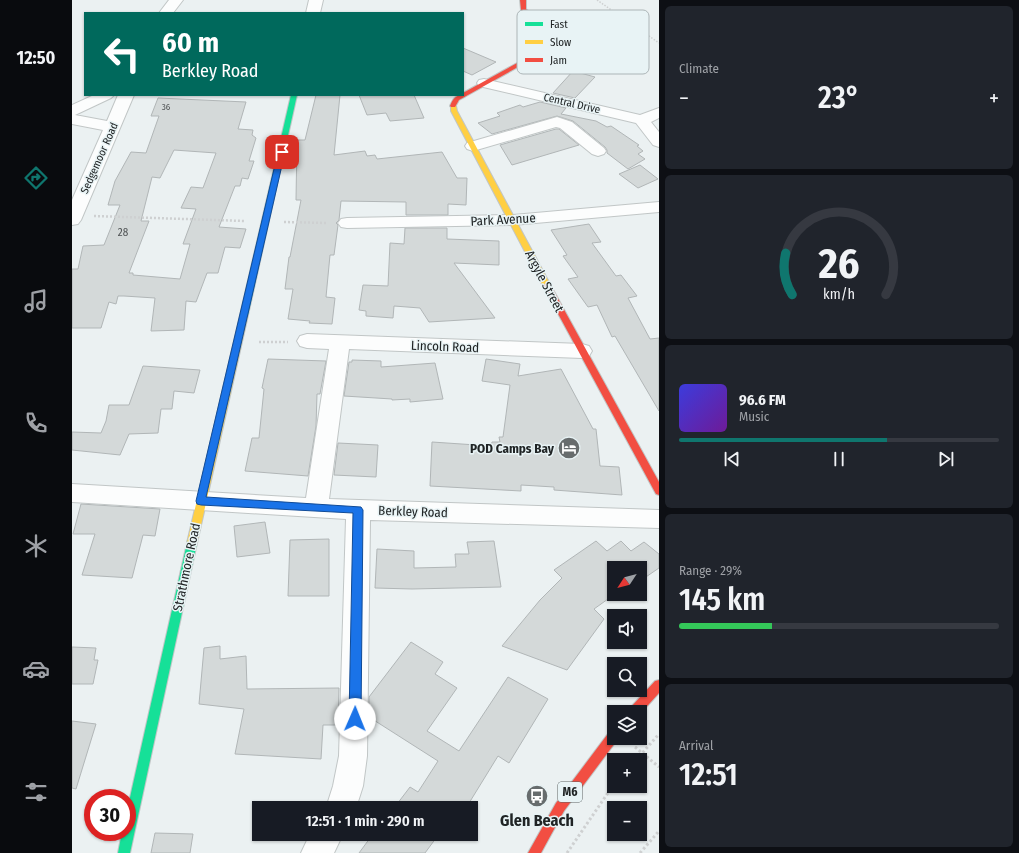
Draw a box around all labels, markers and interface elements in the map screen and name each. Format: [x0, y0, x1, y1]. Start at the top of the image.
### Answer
legend [517, 10, 649, 74]
text: Fast [550, 18, 568, 31]
text: 60 m [162, 26, 219, 59]
icon: left [96, 28, 148, 80]
text: Slow [550, 36, 571, 49]
text: 12:50 [17, 47, 55, 69]
text: Jam [550, 54, 567, 67]
text: Berkley Road [162, 60, 258, 82]
text: Climate [679, 61, 719, 76]
text: 23° [818, 80, 860, 116]
text: − [679, 85, 689, 112]
text: + [989, 85, 999, 112]
street label: Central Drive [542, 91, 601, 116]
house number: 36 [162, 102, 171, 112]
street label: Sedgemoor Road [78, 121, 121, 196]
pin [265, 135, 299, 169]
icon: arrive [271, 141, 293, 163]
icon: directions [22, 164, 50, 192]
street label: Park Avenue [470, 210, 536, 229]
house number: 28 [118, 226, 129, 239]
text: 26 [817, 239, 860, 289]
street label: Argyle Street [522, 248, 567, 315]
text: km/h [823, 286, 855, 303]
icon: music [22, 287, 50, 315]
street label: Lincoln Road [411, 338, 479, 355]
text: 96.6 FM [739, 391, 786, 409]
icon: phone [22, 409, 50, 437]
text: Music [739, 409, 769, 424]
hotel icon: POD Camps Bay [556, 435, 582, 461]
place label: POD Camps Bay [470, 441, 555, 456]
icon: previous [721, 448, 743, 470]
icon: pause [828, 448, 850, 470]
icon: next [935, 448, 957, 470]
street label: Berkley Road [378, 503, 448, 520]
street label: Strathmore Road [170, 522, 203, 613]
icon: climate [22, 532, 50, 560]
north arrow [607, 561, 647, 601]
map controls [607, 561, 647, 841]
text: Range · 29% [679, 563, 742, 578]
text: 145 km [679, 582, 765, 618]
button: sound [607, 609, 647, 649]
icon: car [22, 655, 50, 683]
button: search [607, 657, 647, 697]
position arrow [334, 698, 376, 740]
button: layers [607, 705, 647, 745]
text: Arrival [679, 738, 713, 753]
button: + [607, 753, 647, 793]
text: 12:51 [679, 757, 738, 793]
icon: filters [22, 778, 50, 806]
road number: M6 [558, 782, 582, 802]
bus stop icon: Glen Beach [524, 783, 550, 809]
speed limit sign: 30 [84, 789, 136, 841]
button: − [607, 801, 647, 841]
place label: Glen Beach [500, 811, 574, 830]
text: 12:51 · 1 min · 290 m [306, 812, 424, 830]

